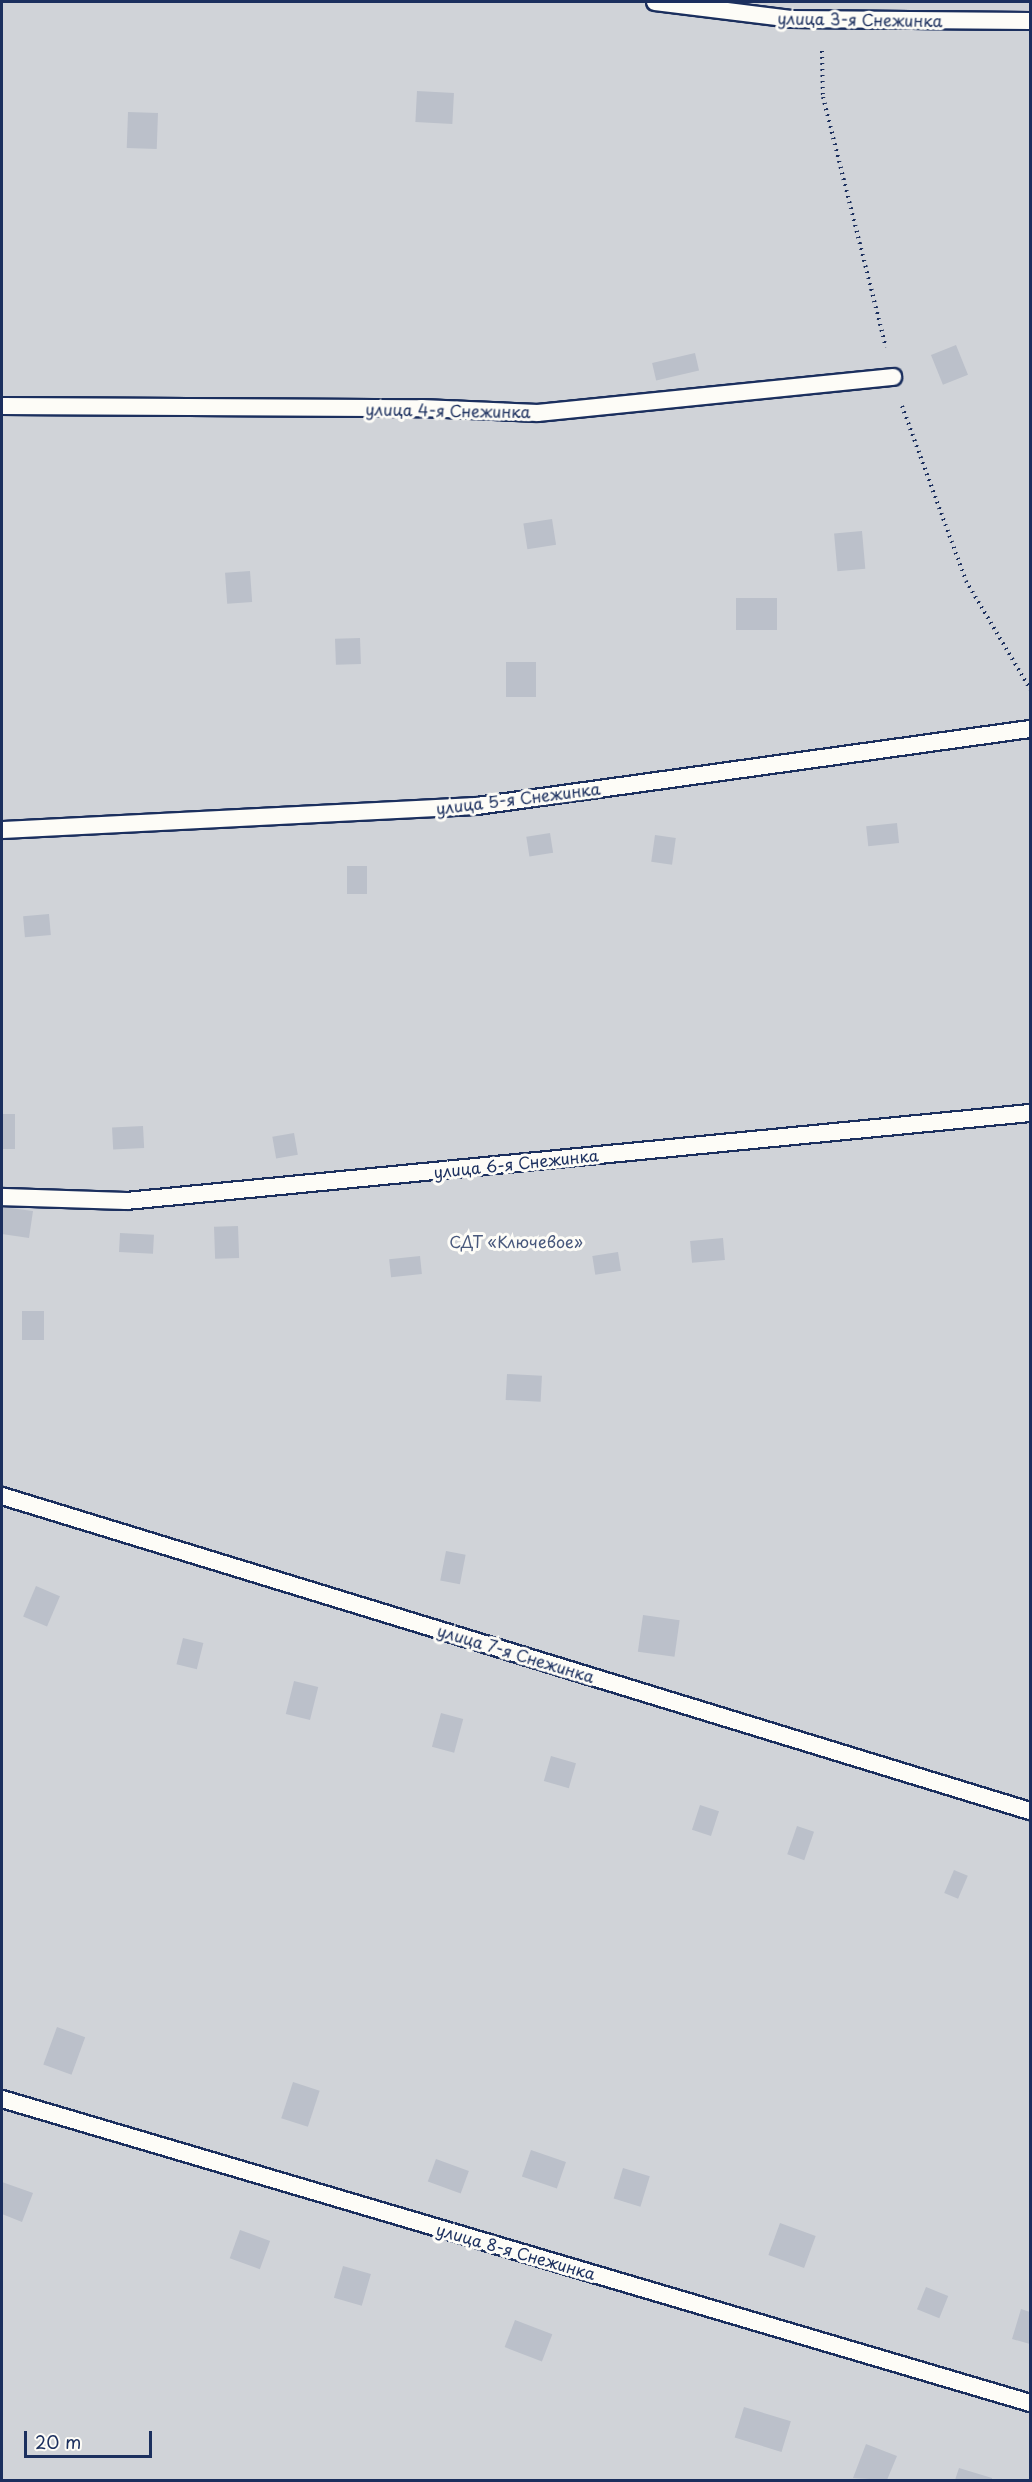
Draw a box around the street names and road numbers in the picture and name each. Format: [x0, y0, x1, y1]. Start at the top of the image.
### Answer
street label: улица 3-я Снежинка [777, 8, 943, 30]
street label: улица 4-я Снежинка [365, 399, 531, 421]
street label: улица 5-я Снежинка [434, 778, 602, 818]
street label: улица 6-я Снежинка [432, 1145, 600, 1181]
street label: улица 7-я Снежинка [435, 1620, 597, 1686]
street label: улица 8-я Снежинка [434, 2219, 598, 2283]

